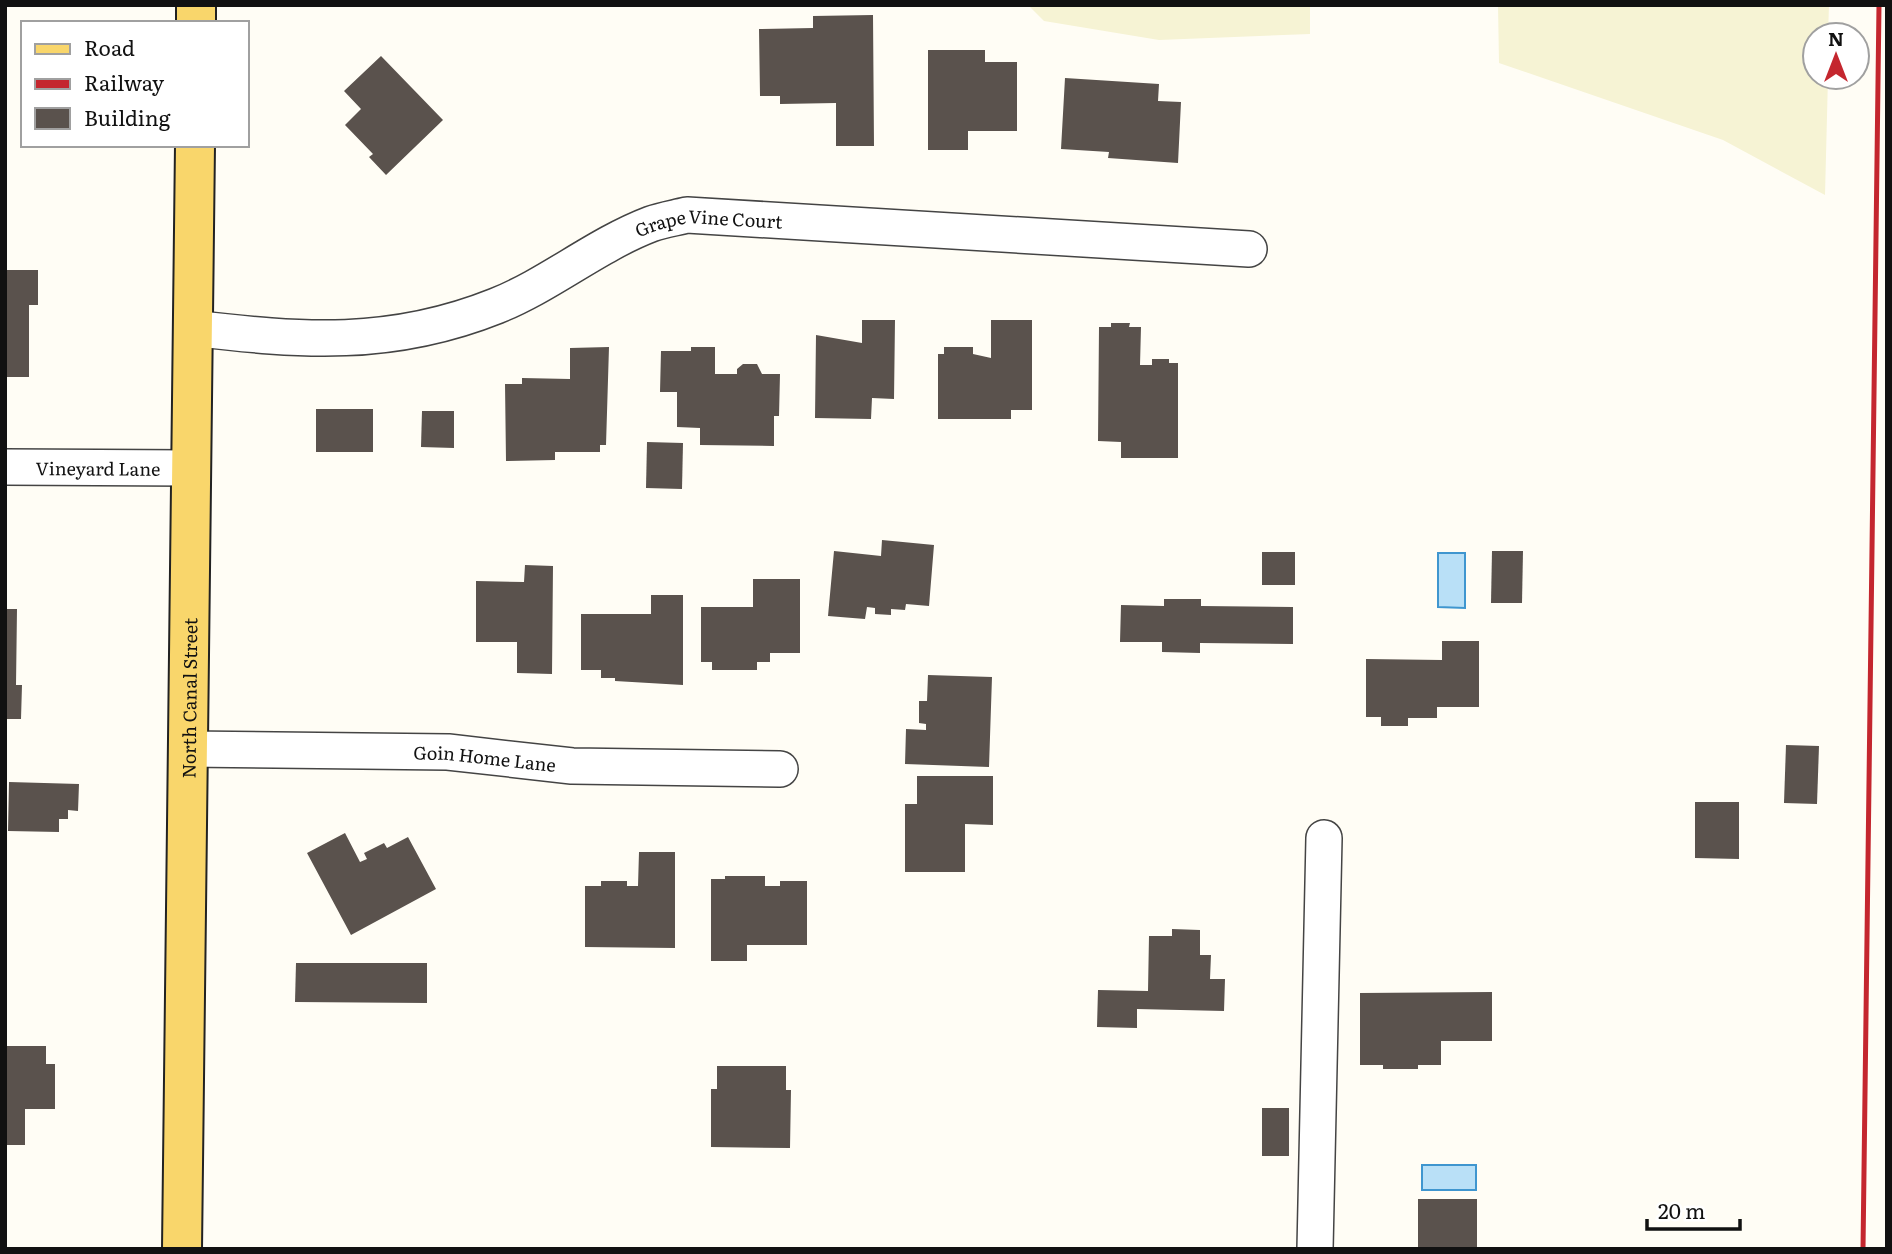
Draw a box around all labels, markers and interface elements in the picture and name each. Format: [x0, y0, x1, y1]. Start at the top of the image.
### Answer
legend [21, 21, 248, 147]
north arrow [1801, 21, 1871, 91]
text: N [1828, 24, 1844, 52]
text: Road [84, 31, 135, 62]
text: Railway [84, 66, 165, 97]
text: Building [84, 101, 171, 132]
street label: Grape Vine Court [630, 202, 784, 243]
street label: Vineyard Lane [36, 454, 160, 481]
street label: North Canal Street [174, 617, 203, 778]
street label: Goin Home Lane [413, 738, 558, 778]
scale bar [1647, 1188, 1740, 1232]
text: 20 m [1658, 1194, 1705, 1225]

